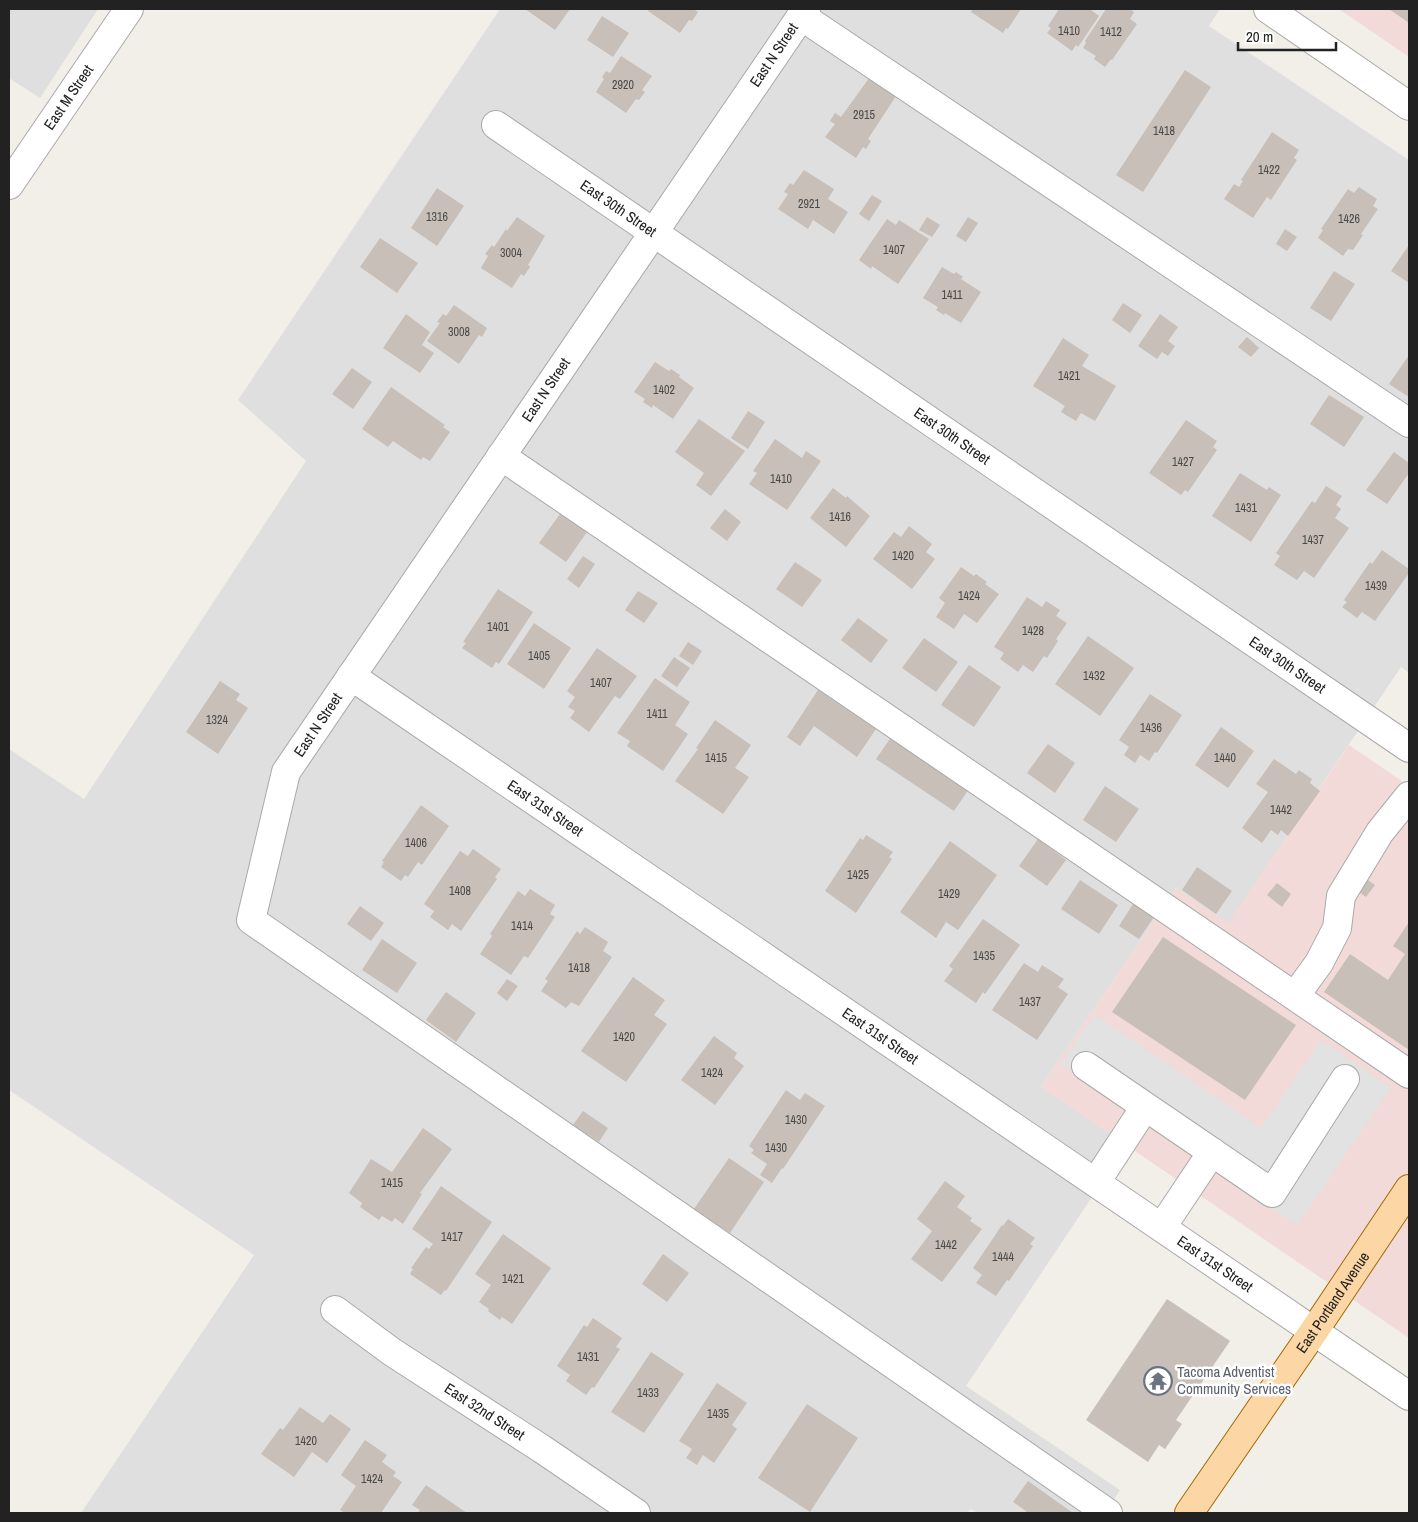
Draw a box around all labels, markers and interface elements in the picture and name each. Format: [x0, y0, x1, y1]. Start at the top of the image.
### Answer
street label: East N Street [744, 18, 803, 91]
scale bar [1238, 20, 1336, 52]
house number: 1410 [1058, 23, 1080, 39]
house number: 1412 [1100, 24, 1122, 40]
text: 20 m [1246, 26, 1273, 47]
street label: East M Street [39, 60, 98, 134]
house number: 2920 [612, 77, 634, 93]
house number: 2915 [853, 107, 875, 123]
house number: 1418 [1153, 123, 1175, 139]
house number: 1422 [1258, 162, 1280, 178]
street label: East 30th Street [576, 174, 661, 242]
house number: 2921 [798, 196, 820, 212]
house number: 1316 [426, 209, 448, 225]
house number: 1426 [1338, 211, 1360, 227]
house number: 1407 [883, 242, 905, 258]
house number: 3004 [500, 245, 522, 261]
house number: 1411 [941, 287, 963, 303]
house number: 3008 [448, 324, 470, 340]
street label: East N Street [516, 353, 575, 426]
house number: 1421 [1058, 368, 1080, 384]
house number: 1402 [653, 382, 675, 398]
street label: East 30th Street [910, 402, 995, 470]
house number: 1427 [1172, 454, 1194, 470]
house number: 1410 [770, 471, 792, 487]
house number: 1431 [1235, 500, 1257, 516]
house number: 1416 [829, 509, 851, 525]
house number: 1437 [1302, 532, 1324, 548]
house number: 1420 [892, 548, 914, 564]
house number: 1439 [1365, 578, 1387, 594]
house number: 1424 [958, 588, 980, 604]
house number: 1401 [487, 619, 509, 635]
house number: 1428 [1022, 623, 1044, 639]
street label: East 30th Street [1245, 631, 1330, 698]
house number: 1405 [528, 648, 550, 664]
house number: 1432 [1083, 668, 1105, 684]
house number: 1407 [590, 675, 612, 691]
street label: East N Street [288, 688, 347, 761]
house number: 1411 [646, 706, 668, 722]
house number: 1324 [206, 712, 228, 728]
house number: 1436 [1140, 720, 1162, 736]
house number: 1415 [705, 750, 727, 766]
house number: 1440 [1214, 750, 1236, 766]
street label: East 31st Street [503, 774, 588, 841]
house number: 1442 [1270, 802, 1292, 818]
house number: 1406 [405, 835, 427, 851]
house number: 1425 [847, 867, 869, 883]
house number: 1408 [449, 883, 471, 899]
house number: 1429 [938, 886, 960, 902]
house number: 1414 [511, 918, 533, 934]
house number: 1435 [973, 948, 995, 964]
house number: 1418 [568, 960, 590, 976]
house number: 1437 [1019, 994, 1041, 1010]
street label: East 31st Street [838, 1002, 923, 1069]
house number: 1420 [613, 1029, 635, 1045]
house number: 1424 [701, 1065, 723, 1081]
house number: 1430 [785, 1112, 807, 1128]
house number: 1430 [765, 1140, 787, 1156]
house number: 1415 [381, 1175, 403, 1191]
house number: 1417 [441, 1229, 463, 1245]
street label: East 31st Street [1173, 1230, 1258, 1297]
house number: 1442 [935, 1237, 957, 1253]
street label: East Portland Avenue [1291, 1247, 1374, 1357]
house number: 1444 [992, 1249, 1014, 1265]
house number: 1421 [502, 1271, 524, 1287]
house number: 1431 [577, 1349, 599, 1365]
place label: Tacoma Adventist Community Services [1177, 1361, 1291, 1399]
temple icon: Tacoma Adventist Community Services [1143, 1366, 1173, 1396]
street label: East 32nd Street [441, 1378, 530, 1445]
house number: 1433 [637, 1385, 659, 1401]
house number: 1435 [707, 1406, 729, 1422]
house number: 1420 [295, 1433, 317, 1449]
house number: 1424 [361, 1471, 383, 1487]

